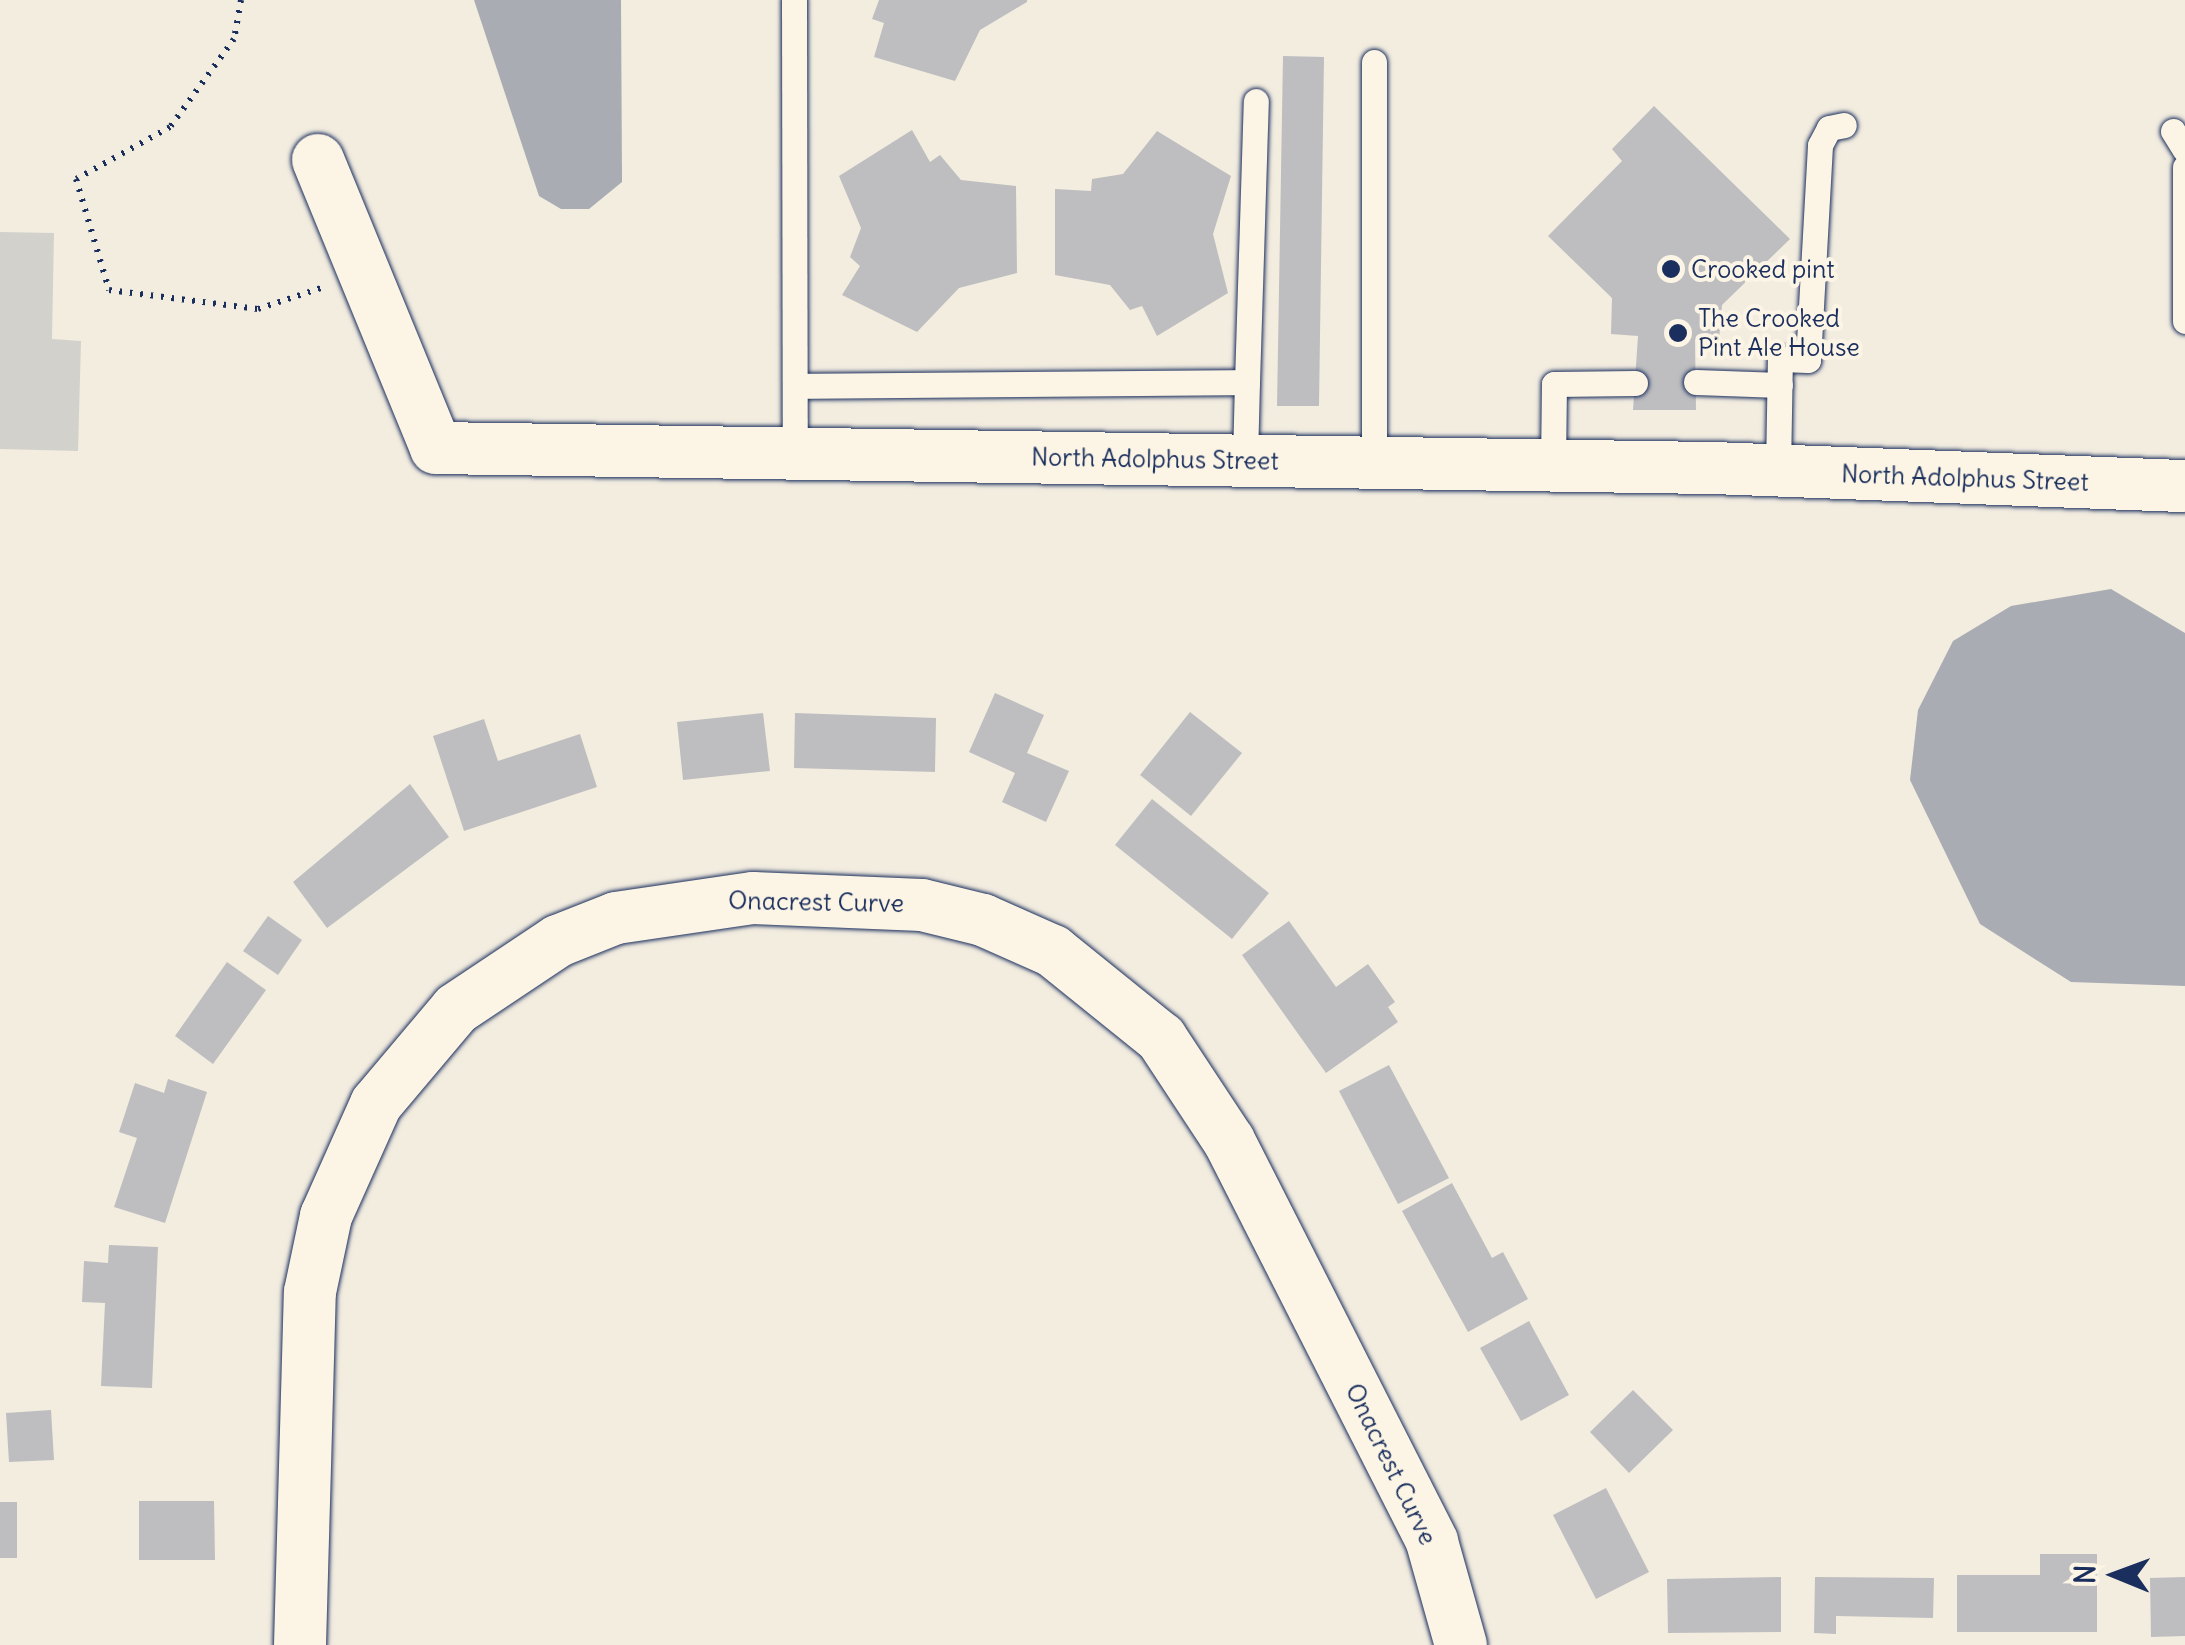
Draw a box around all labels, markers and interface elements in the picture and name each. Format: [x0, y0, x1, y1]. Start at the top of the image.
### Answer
place label: Crooked pint [1691, 254, 1835, 284]
marker: Crooked pint [1660, 258, 1682, 280]
place label: The Crooked Pint Ale House [1698, 304, 1860, 363]
marker: The Crooked Pint Ale House [1667, 322, 1689, 344]
street label: North Adolphus Street [1031, 442, 1279, 476]
street label: North Adolphus Street [1841, 459, 2089, 497]
street label: Onacrest Curve [728, 885, 904, 919]
street label: Onacrest Curve [1339, 1378, 1443, 1550]
north arrow [2065, 1525, 2165, 1625]
text: N [2067, 1564, 2103, 1584]

